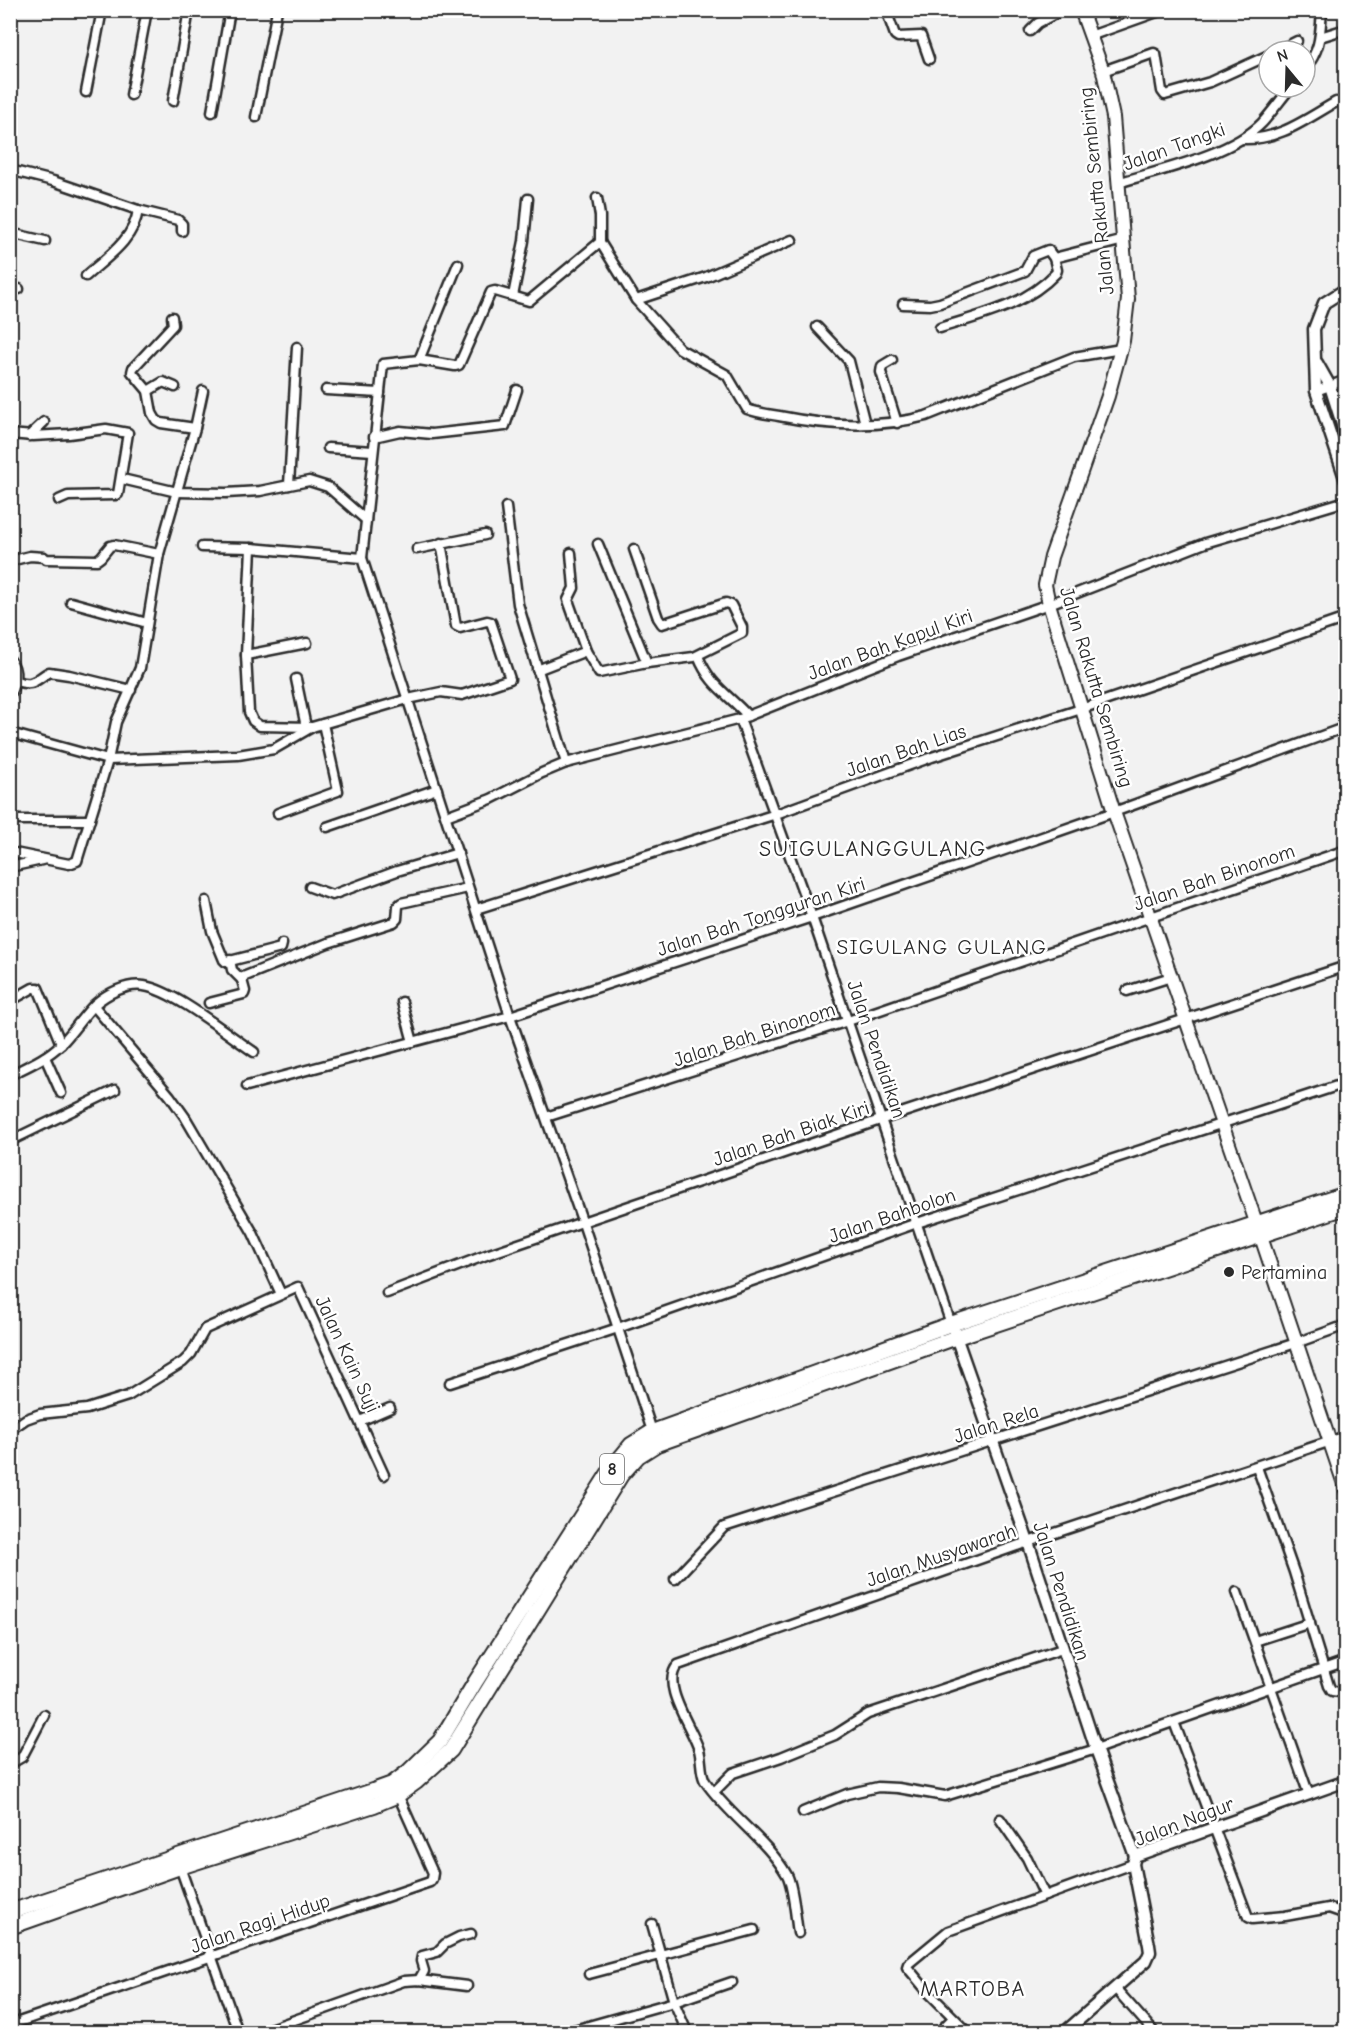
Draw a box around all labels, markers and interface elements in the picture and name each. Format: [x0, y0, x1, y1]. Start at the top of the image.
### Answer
north arrow [1257, 39, 1317, 99]
text: N [1275, 46, 1290, 66]
street label: Jalan Rakutta Sembiring [1074, 86, 1119, 296]
street label: Jalan Tangki [1120, 117, 1228, 176]
street label: Jalan Rakutta Sembiring [1055, 584, 1138, 790]
street label: Jalan Bah Kapul Kiri [805, 604, 976, 685]
street label: Jalan Bah Lias [843, 719, 969, 782]
district label: SUIGULANGGULANG [759, 836, 987, 862]
street label: Jalan Bah Binonom [1131, 839, 1298, 916]
street label: Jalan Bah Tongguran Kiri [654, 872, 868, 961]
district label: SIGULANG GULANG [837, 935, 1047, 959]
street label: Jalan Pendidikan [842, 977, 911, 1121]
street label: Jalan Bah Binonom [670, 997, 838, 1071]
street label: Jalan Bah Biak Kiri [710, 1096, 872, 1171]
street label: Jalan Bahbolon [826, 1183, 959, 1248]
place label: Pertamina [1241, 1261, 1327, 1284]
marker: Pertamina [1222, 1265, 1236, 1279]
street label: Jalan Kain Suji [310, 1292, 385, 1416]
street label: Jalan Rela [951, 1399, 1042, 1448]
road number: 8 [600, 1454, 624, 1484]
street label: Jalan Musyawarah [863, 1519, 1019, 1592]
street label: Jalan Pendidikan [1028, 1519, 1095, 1663]
street label: Jalan Nagur [1131, 1792, 1237, 1851]
street label: Jalan Ragi Hidup [187, 1889, 333, 1958]
district label: MARTOBA [920, 1976, 1026, 2002]

